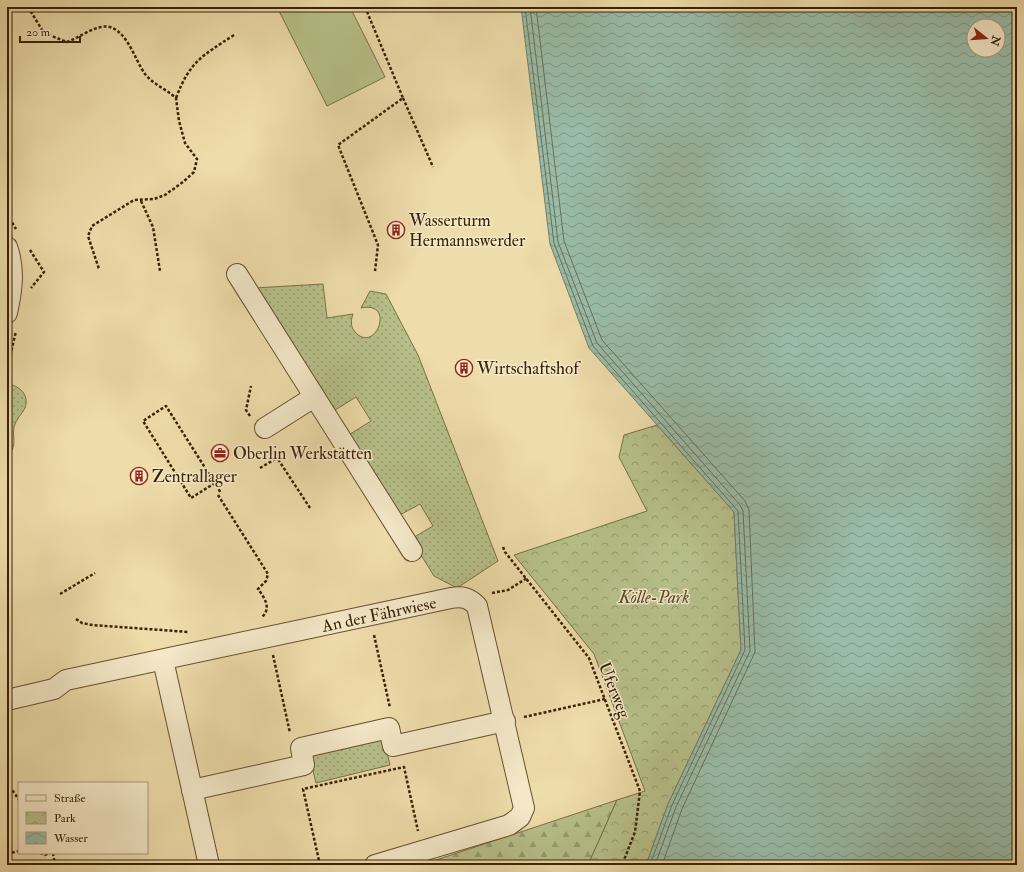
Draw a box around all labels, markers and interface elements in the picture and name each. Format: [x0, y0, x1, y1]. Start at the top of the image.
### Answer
scale bar [20, 18, 80, 44]
north arrow [966, 18, 1006, 58]
text: 20 m [26, 25, 51, 40]
text: N [987, 33, 1003, 48]
place label: Wasserturm Hermannswerder [408, 210, 526, 251]
building icon: Wasserturm Hermannswerder [386, 220, 406, 240]
building icon: Wirtschaftshof [454, 358, 474, 378]
place label: Wirtschaftshof [476, 358, 581, 379]
office icon: Oberlin Werkstätten [210, 443, 230, 463]
place label: Oberlin Werkstätten [233, 443, 372, 464]
building icon: Zentrallager [129, 466, 149, 486]
place label: Zentrallager [152, 466, 238, 487]
park label: Kölle-Park [618, 587, 689, 608]
street label: An der Fährwiese [319, 592, 438, 637]
street label: Uferweg [594, 659, 635, 722]
legend [18, 782, 148, 854]
text: Straße [54, 791, 85, 806]
text: Park [54, 811, 76, 826]
text: Wasser [53, 831, 88, 846]

